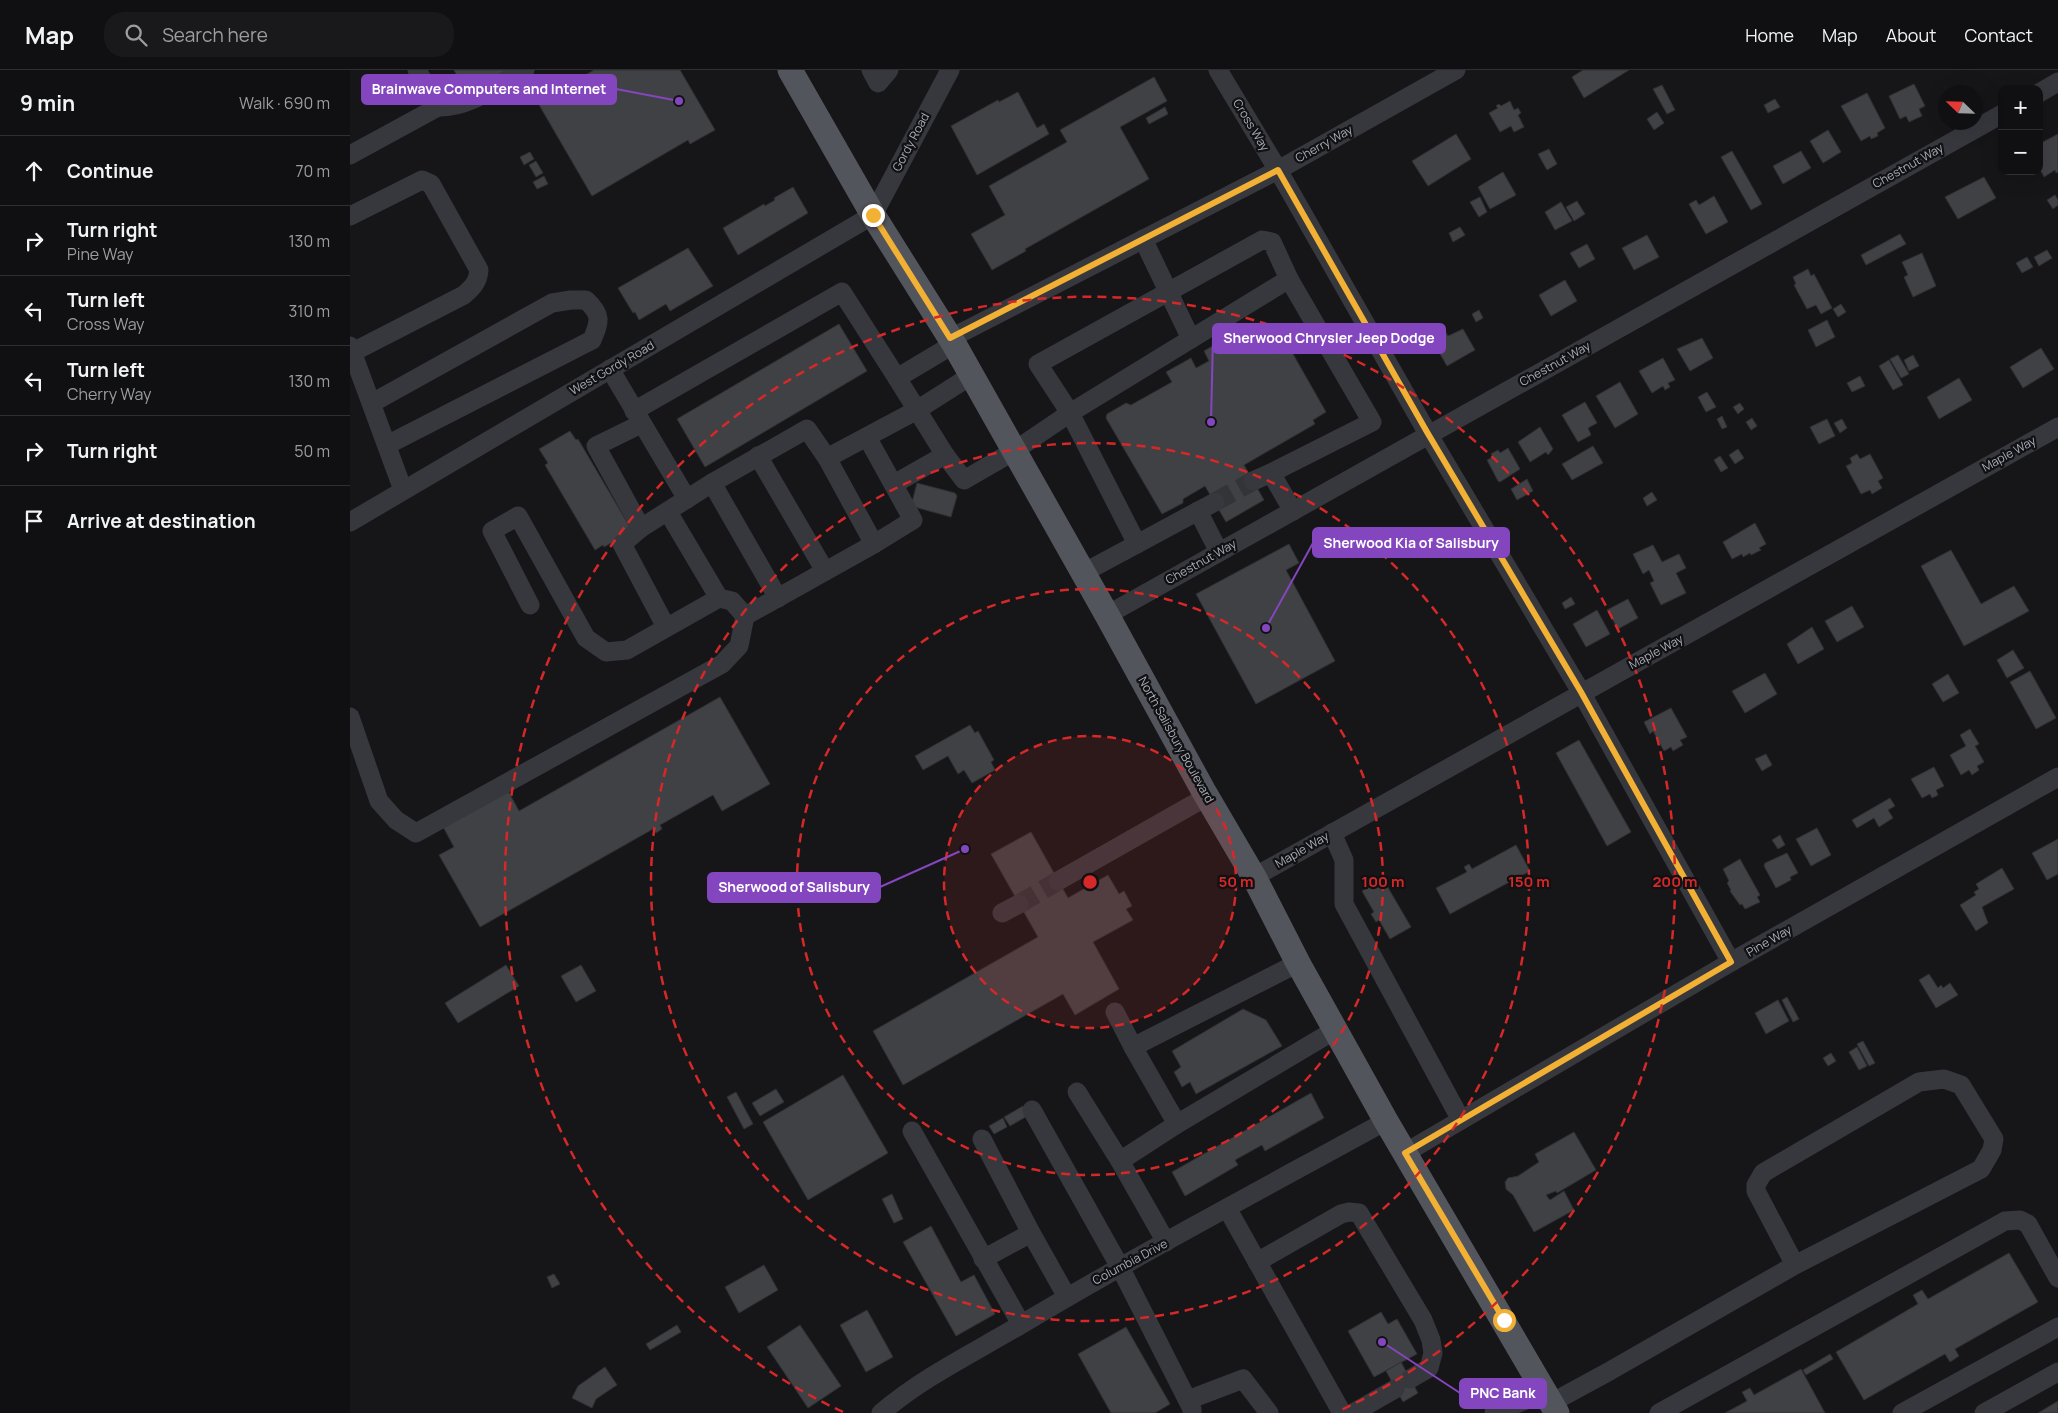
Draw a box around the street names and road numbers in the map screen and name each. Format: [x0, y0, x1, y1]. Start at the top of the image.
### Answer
street label: Cross Way [1229, 95, 1274, 155]
street label: Gordy Road [888, 109, 933, 174]
street label: Cherry Way [1292, 120, 1356, 166]
street label: Chestnut Way [1869, 139, 1947, 192]
street label: West Gordy Road [566, 336, 657, 399]
street label: Chestnut Way [1516, 337, 1594, 390]
street label: Maple Way [1979, 431, 2039, 475]
street label: Chestnut Way [1162, 535, 1240, 588]
street label: Maple Way [1626, 630, 1687, 673]
street label: North Salisbury Boulevard [1135, 674, 1218, 806]
street label: Maple Way [1272, 827, 1332, 872]
street label: Pine Way [1743, 920, 1795, 960]
street label: Columbia Drive [1089, 1235, 1170, 1289]

